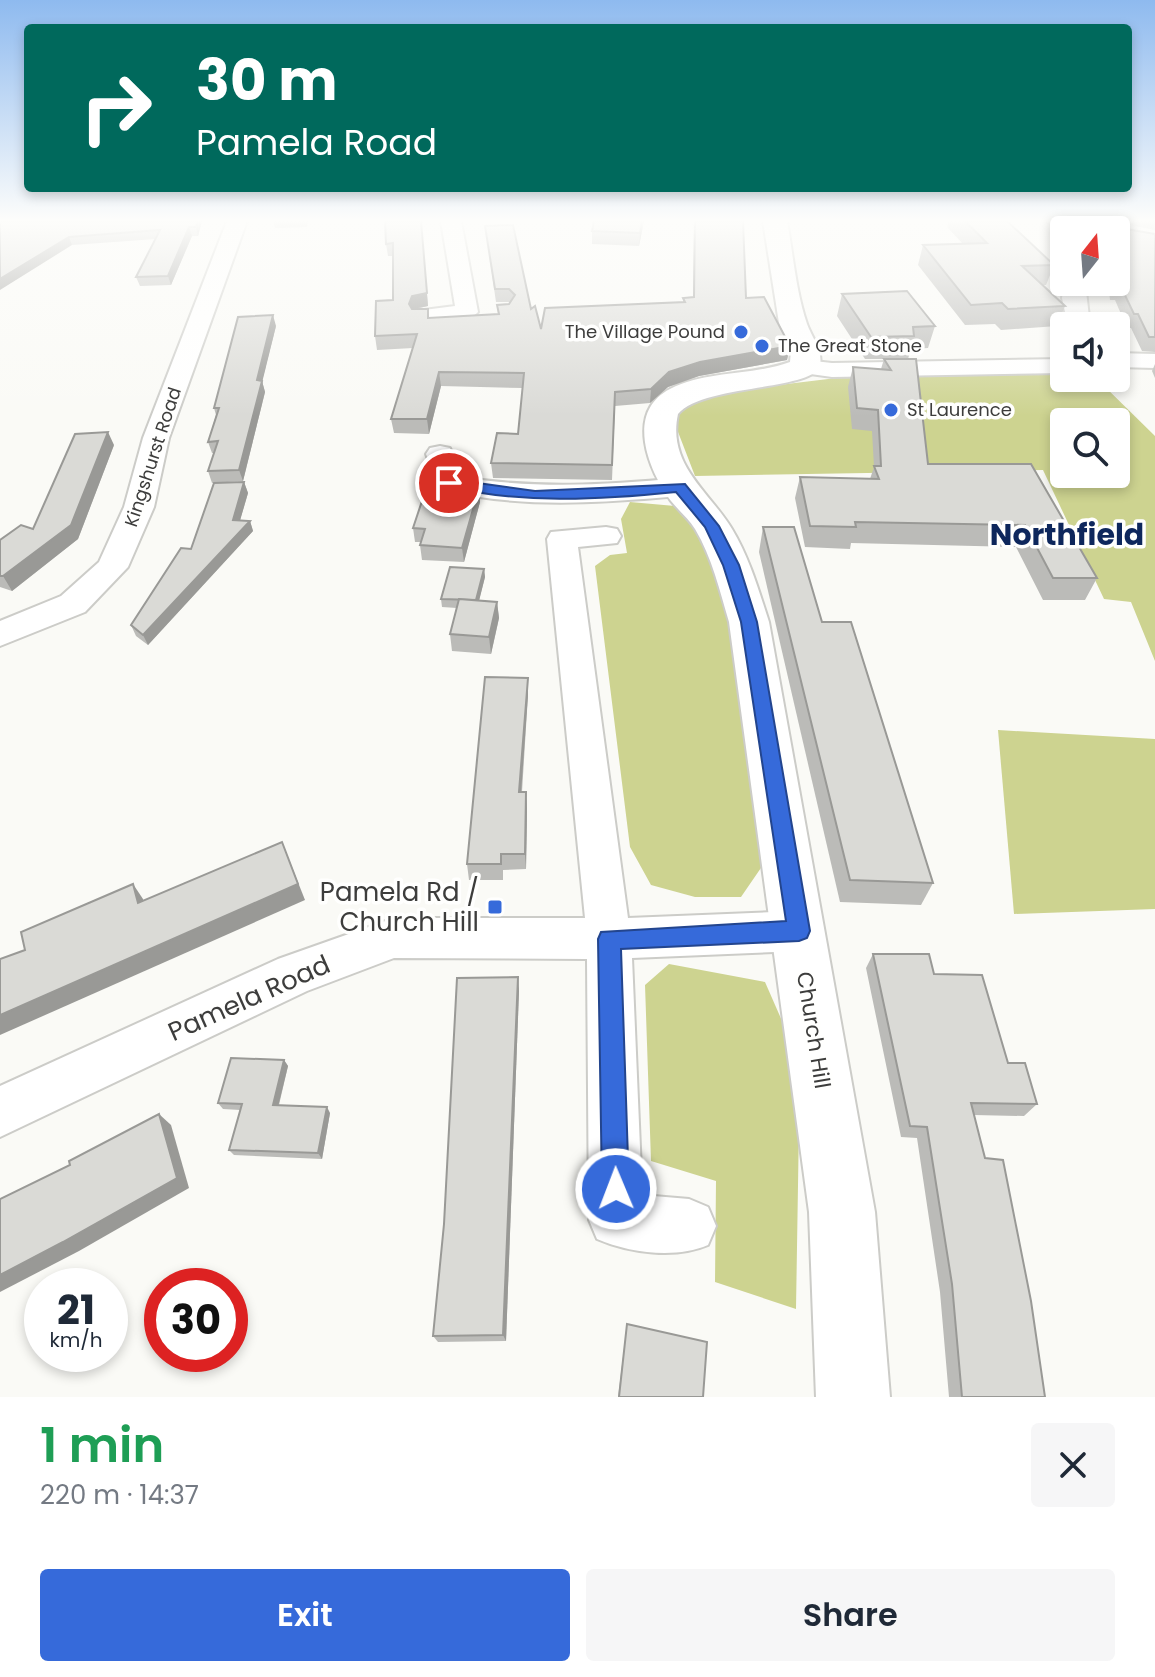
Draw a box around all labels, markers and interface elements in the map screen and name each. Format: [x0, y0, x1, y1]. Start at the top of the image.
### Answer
text: 30 m [196, 41, 338, 120]
icon: right [64, 56, 168, 160]
text: Pamela Road [196, 117, 437, 168]
north arrow [1050, 216, 1130, 296]
map controls [1050, 216, 1130, 488]
button: sound [1050, 312, 1130, 392]
place label: The Village Pound [565, 319, 725, 344]
marker: The Village Pound [732, 323, 750, 341]
place label: The Great Stone [778, 333, 922, 358]
marker: The Great Stone [753, 337, 771, 355]
street label: Kingshurst Road [118, 384, 187, 530]
place label: St Laurence [907, 397, 1012, 422]
marker: St Laurence [882, 401, 900, 419]
button: search [1050, 408, 1130, 488]
pin [415, 449, 483, 517]
icon: arrive [427, 461, 471, 505]
district label: Northfield [990, 513, 1144, 556]
place label: Pamela Rd / Church Hill [320, 874, 479, 940]
marker: Pamela Rd / Church Hill [486, 898, 504, 916]
street label: Pamela Road [162, 946, 336, 1050]
street label: Church Hill [789, 969, 838, 1091]
position arrow [574, 1147, 658, 1231]
speed limit sign: 30 [144, 1268, 248, 1372]
text: 21 [57, 1282, 95, 1338]
text: km/h [49, 1326, 103, 1354]
text: 1 min [40, 1412, 164, 1479]
button: close [1031, 1423, 1115, 1507]
text: 220 m · 14:37 [40, 1477, 199, 1513]
button: Exit [40, 1569, 570, 1661]
button: Share [586, 1569, 1115, 1661]

